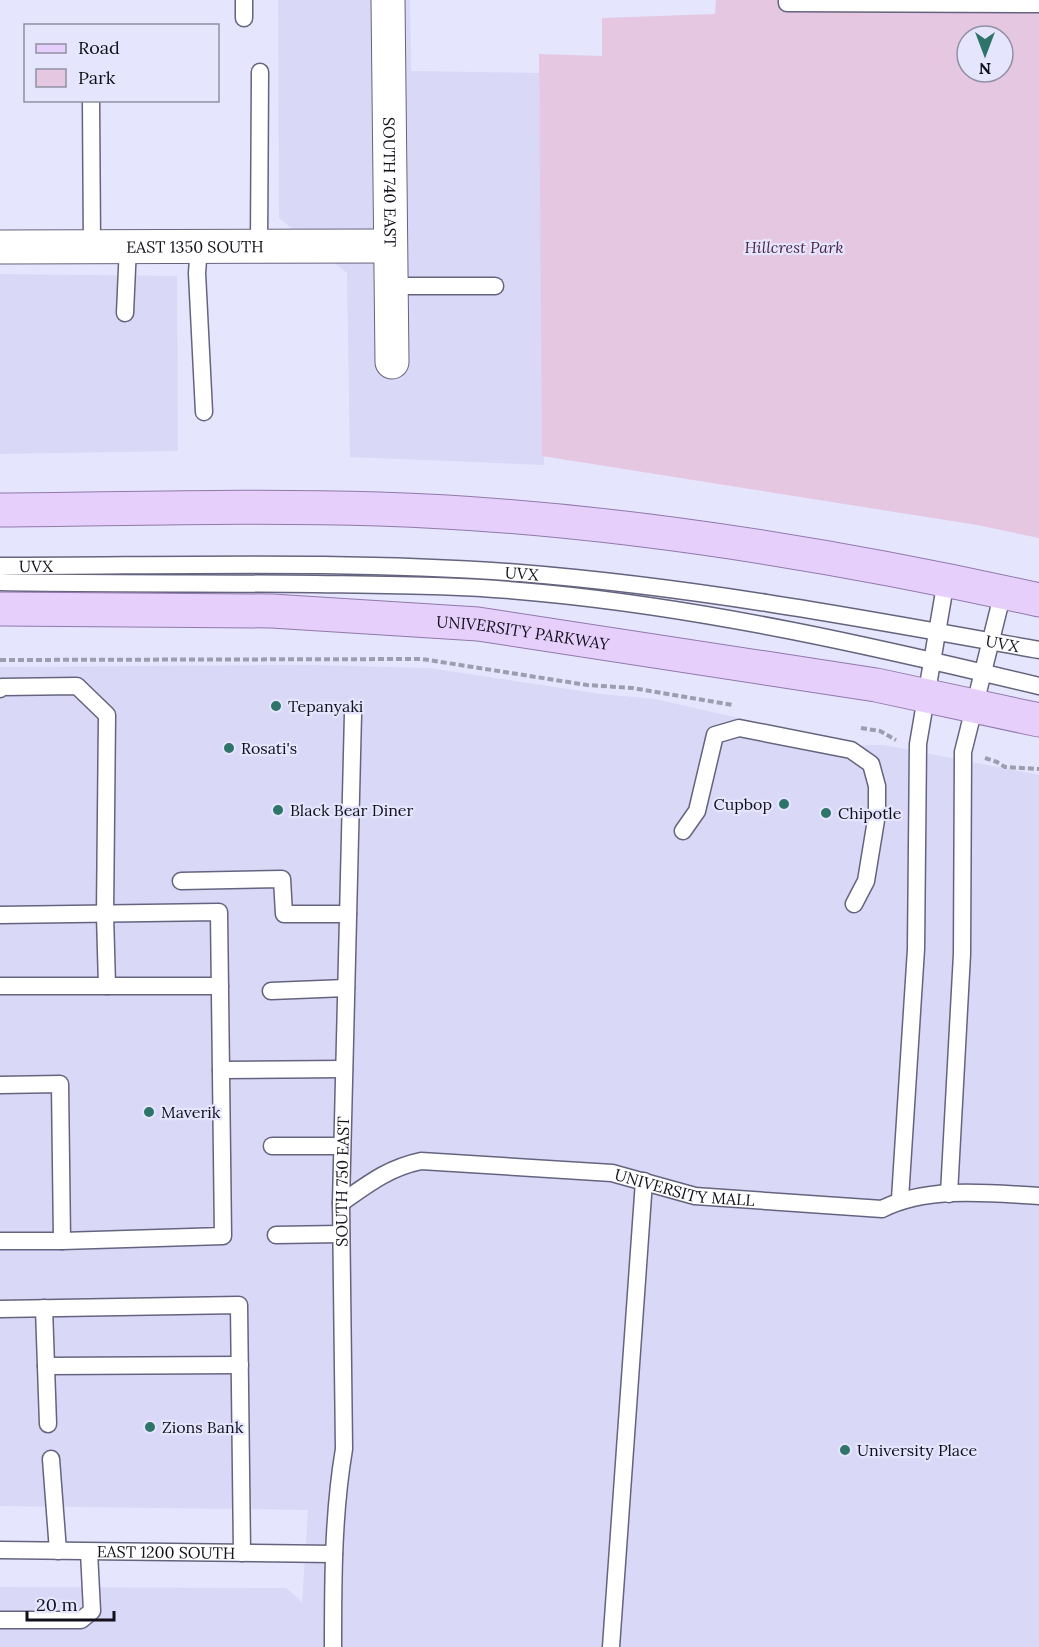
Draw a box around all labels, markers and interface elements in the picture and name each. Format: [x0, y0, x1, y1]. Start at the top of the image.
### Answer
legend [24, 24, 219, 102]
north arrow [955, 24, 1015, 84]
text: Road [78, 36, 120, 59]
text: N [979, 59, 991, 79]
text: Park [78, 66, 116, 89]
street label: SOUTH 740 EAST [379, 117, 401, 247]
street label: EAST 1350 SOUTH [126, 236, 264, 257]
park label: Hillcrest Park [744, 237, 844, 257]
street label: UVX [19, 556, 54, 576]
street label: UVX [504, 562, 540, 585]
street label: UNIVERSITY PARKWAY [436, 611, 612, 654]
street label: UVX [984, 631, 1021, 656]
place label: Tepanyaki [288, 696, 363, 716]
marker: Tepanyaki [269, 699, 283, 713]
place label: Rosati's [241, 738, 297, 758]
marker: Rosati's [222, 741, 236, 755]
place label: Cupbop [713, 794, 772, 814]
marker: Cupbop [777, 797, 791, 811]
place label: Black Bear Diner [290, 800, 414, 820]
marker: Black Bear Diner [271, 803, 285, 817]
place label: Chipotle [838, 803, 902, 823]
marker: Chipotle [819, 806, 833, 820]
place label: Maverik [161, 1102, 221, 1122]
marker: Maverik [142, 1105, 156, 1119]
street label: SOUTH 750 EAST [331, 1116, 353, 1247]
street label: UNIVERSITY MALL [612, 1164, 755, 1210]
place label: Zions Bank [162, 1417, 244, 1437]
marker: Zions Bank [143, 1420, 157, 1434]
place label: University Place [857, 1440, 978, 1460]
marker: University Place [838, 1443, 852, 1457]
street label: EAST 1200 SOUTH [97, 1541, 235, 1563]
scale bar [27, 1584, 114, 1622]
text: 20 m [36, 1593, 78, 1616]

